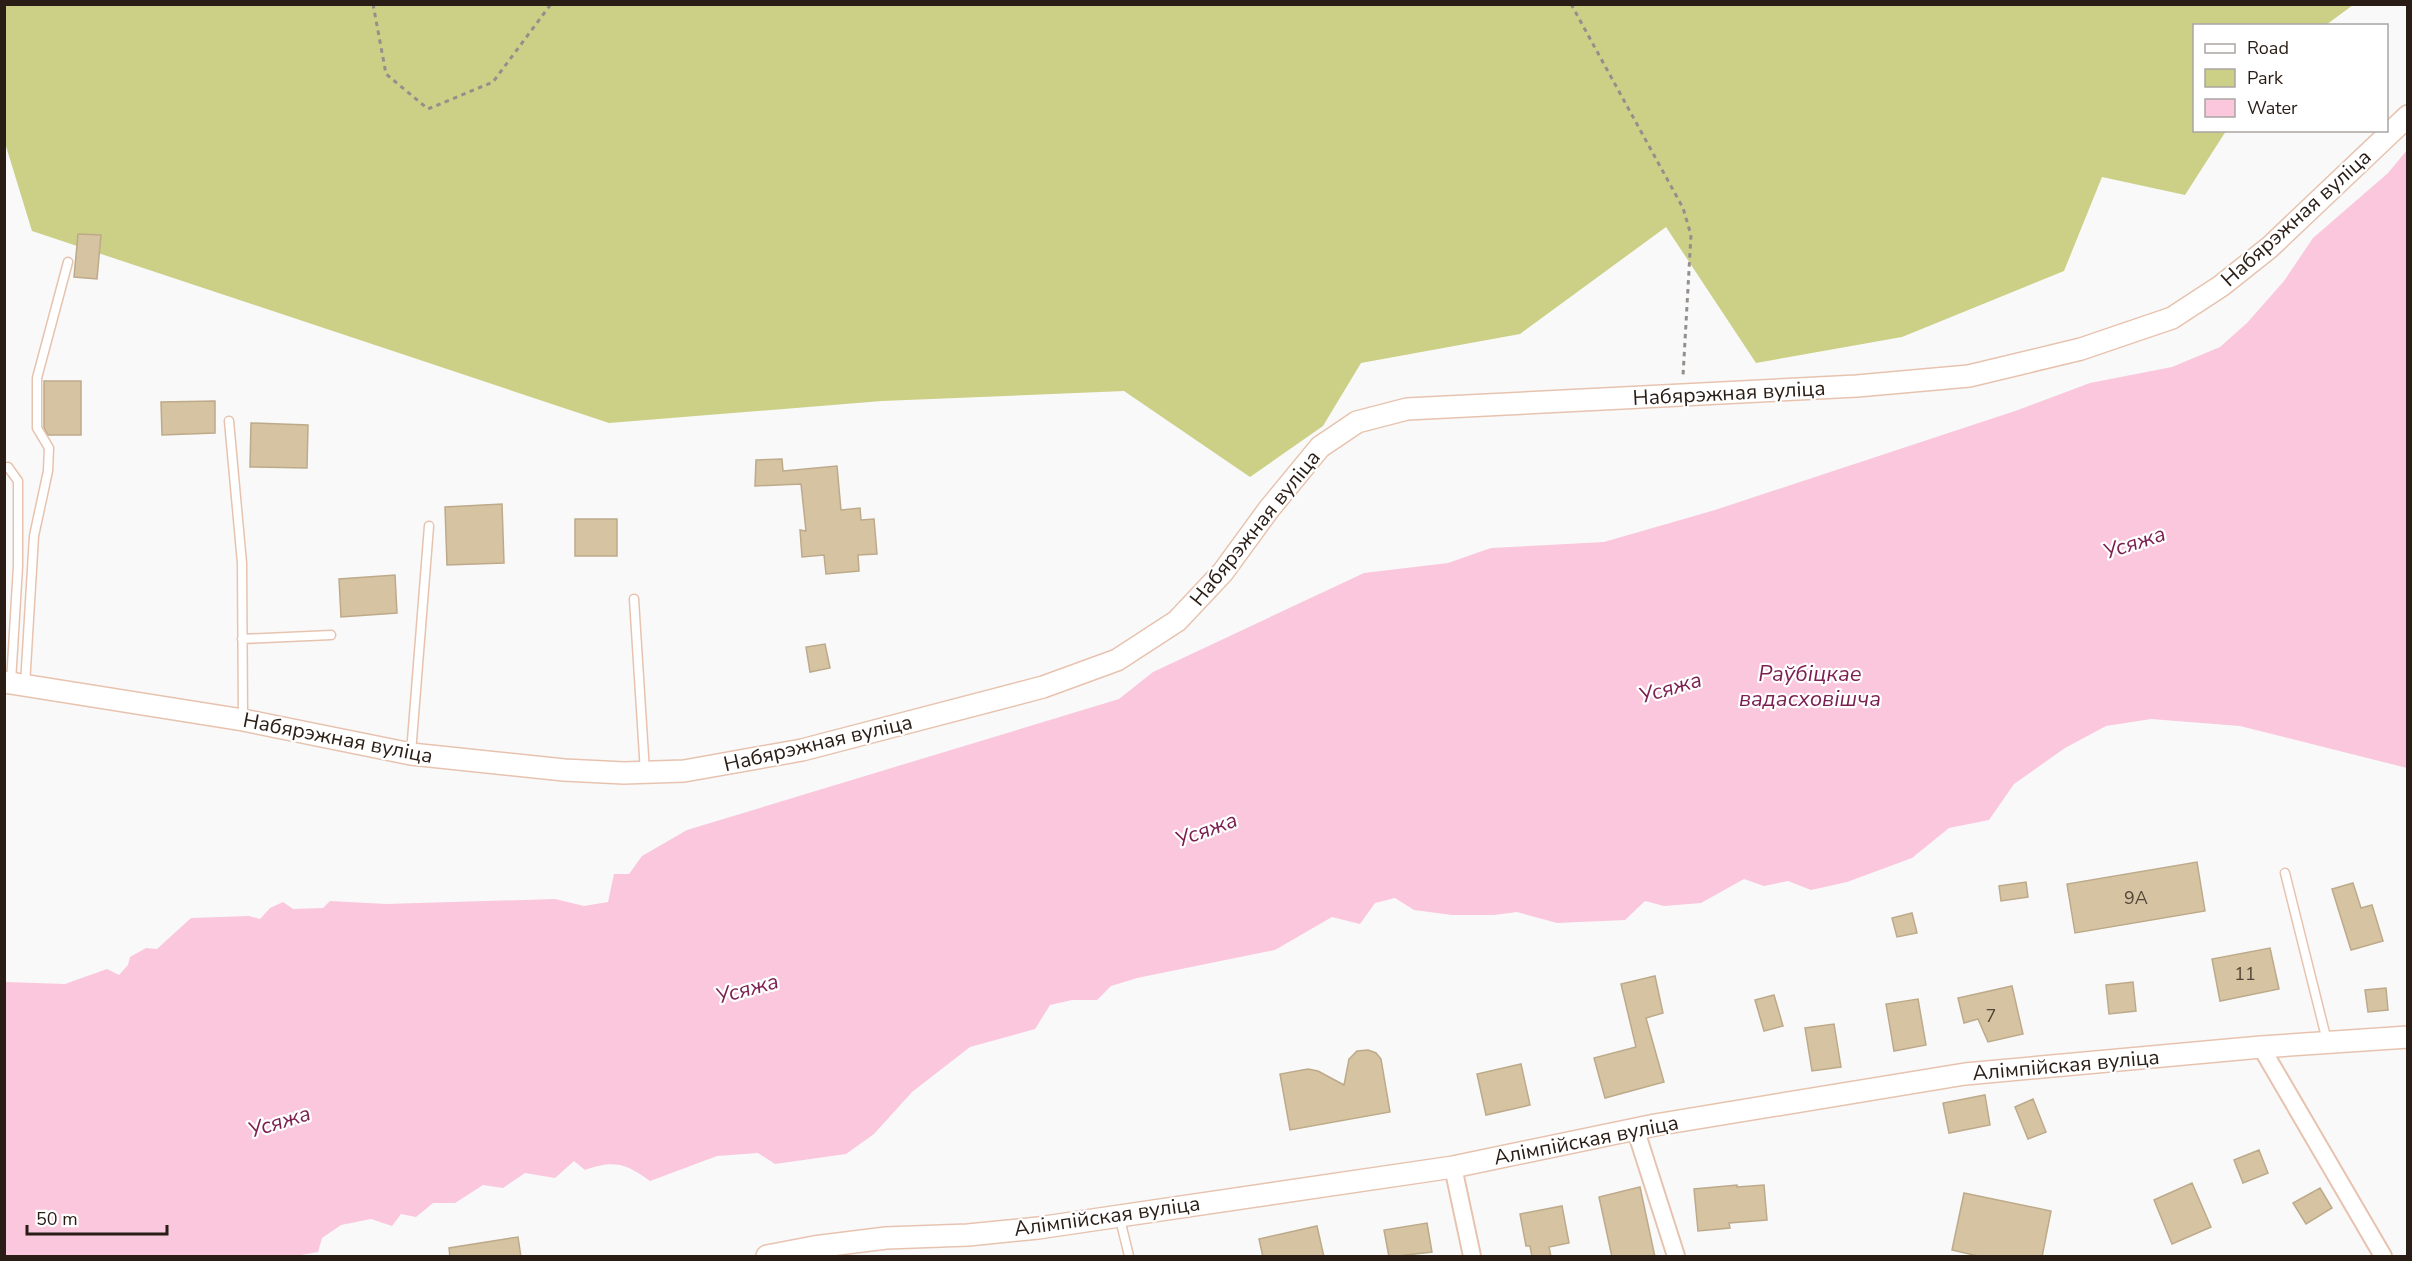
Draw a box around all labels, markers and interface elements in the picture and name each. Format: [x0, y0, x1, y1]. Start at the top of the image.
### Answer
legend [2193, 24, 2388, 132]
text: Road [2247, 36, 2289, 60]
text: Park [2247, 66, 2284, 90]
text: Water [2247, 96, 2298, 120]
street label: Набярэжная вуліца [2215, 143, 2377, 293]
street label: Набярэжная вуліца [1632, 374, 1826, 412]
street label: Набярэжная вуліца [1183, 444, 1327, 612]
water label: Усяжа [2099, 519, 2169, 567]
water label: Раўбіцкае вадасховішча [1739, 659, 1881, 714]
water label: Усяжа [1635, 665, 1705, 711]
street label: Набярэжная вуліца [241, 706, 435, 770]
street label: Набярэжная вуліца [721, 708, 915, 778]
water label: Усяжа [1171, 805, 1242, 855]
house number: 9А [2124, 886, 2148, 910]
house number: 11 [2234, 962, 2256, 986]
water label: Усяжа [712, 966, 782, 1012]
house number: 7 [1986, 1004, 1996, 1028]
street label: Алімпійская вуліца [1971, 1043, 2161, 1087]
water label: Усяжа [244, 1098, 314, 1146]
street label: Алімпійская вуліца [1491, 1108, 1681, 1172]
street label: Алімпійская вуліца [1012, 1189, 1202, 1243]
scale bar [27, 1198, 166, 1236]
text: 50 m [36, 1207, 78, 1231]

